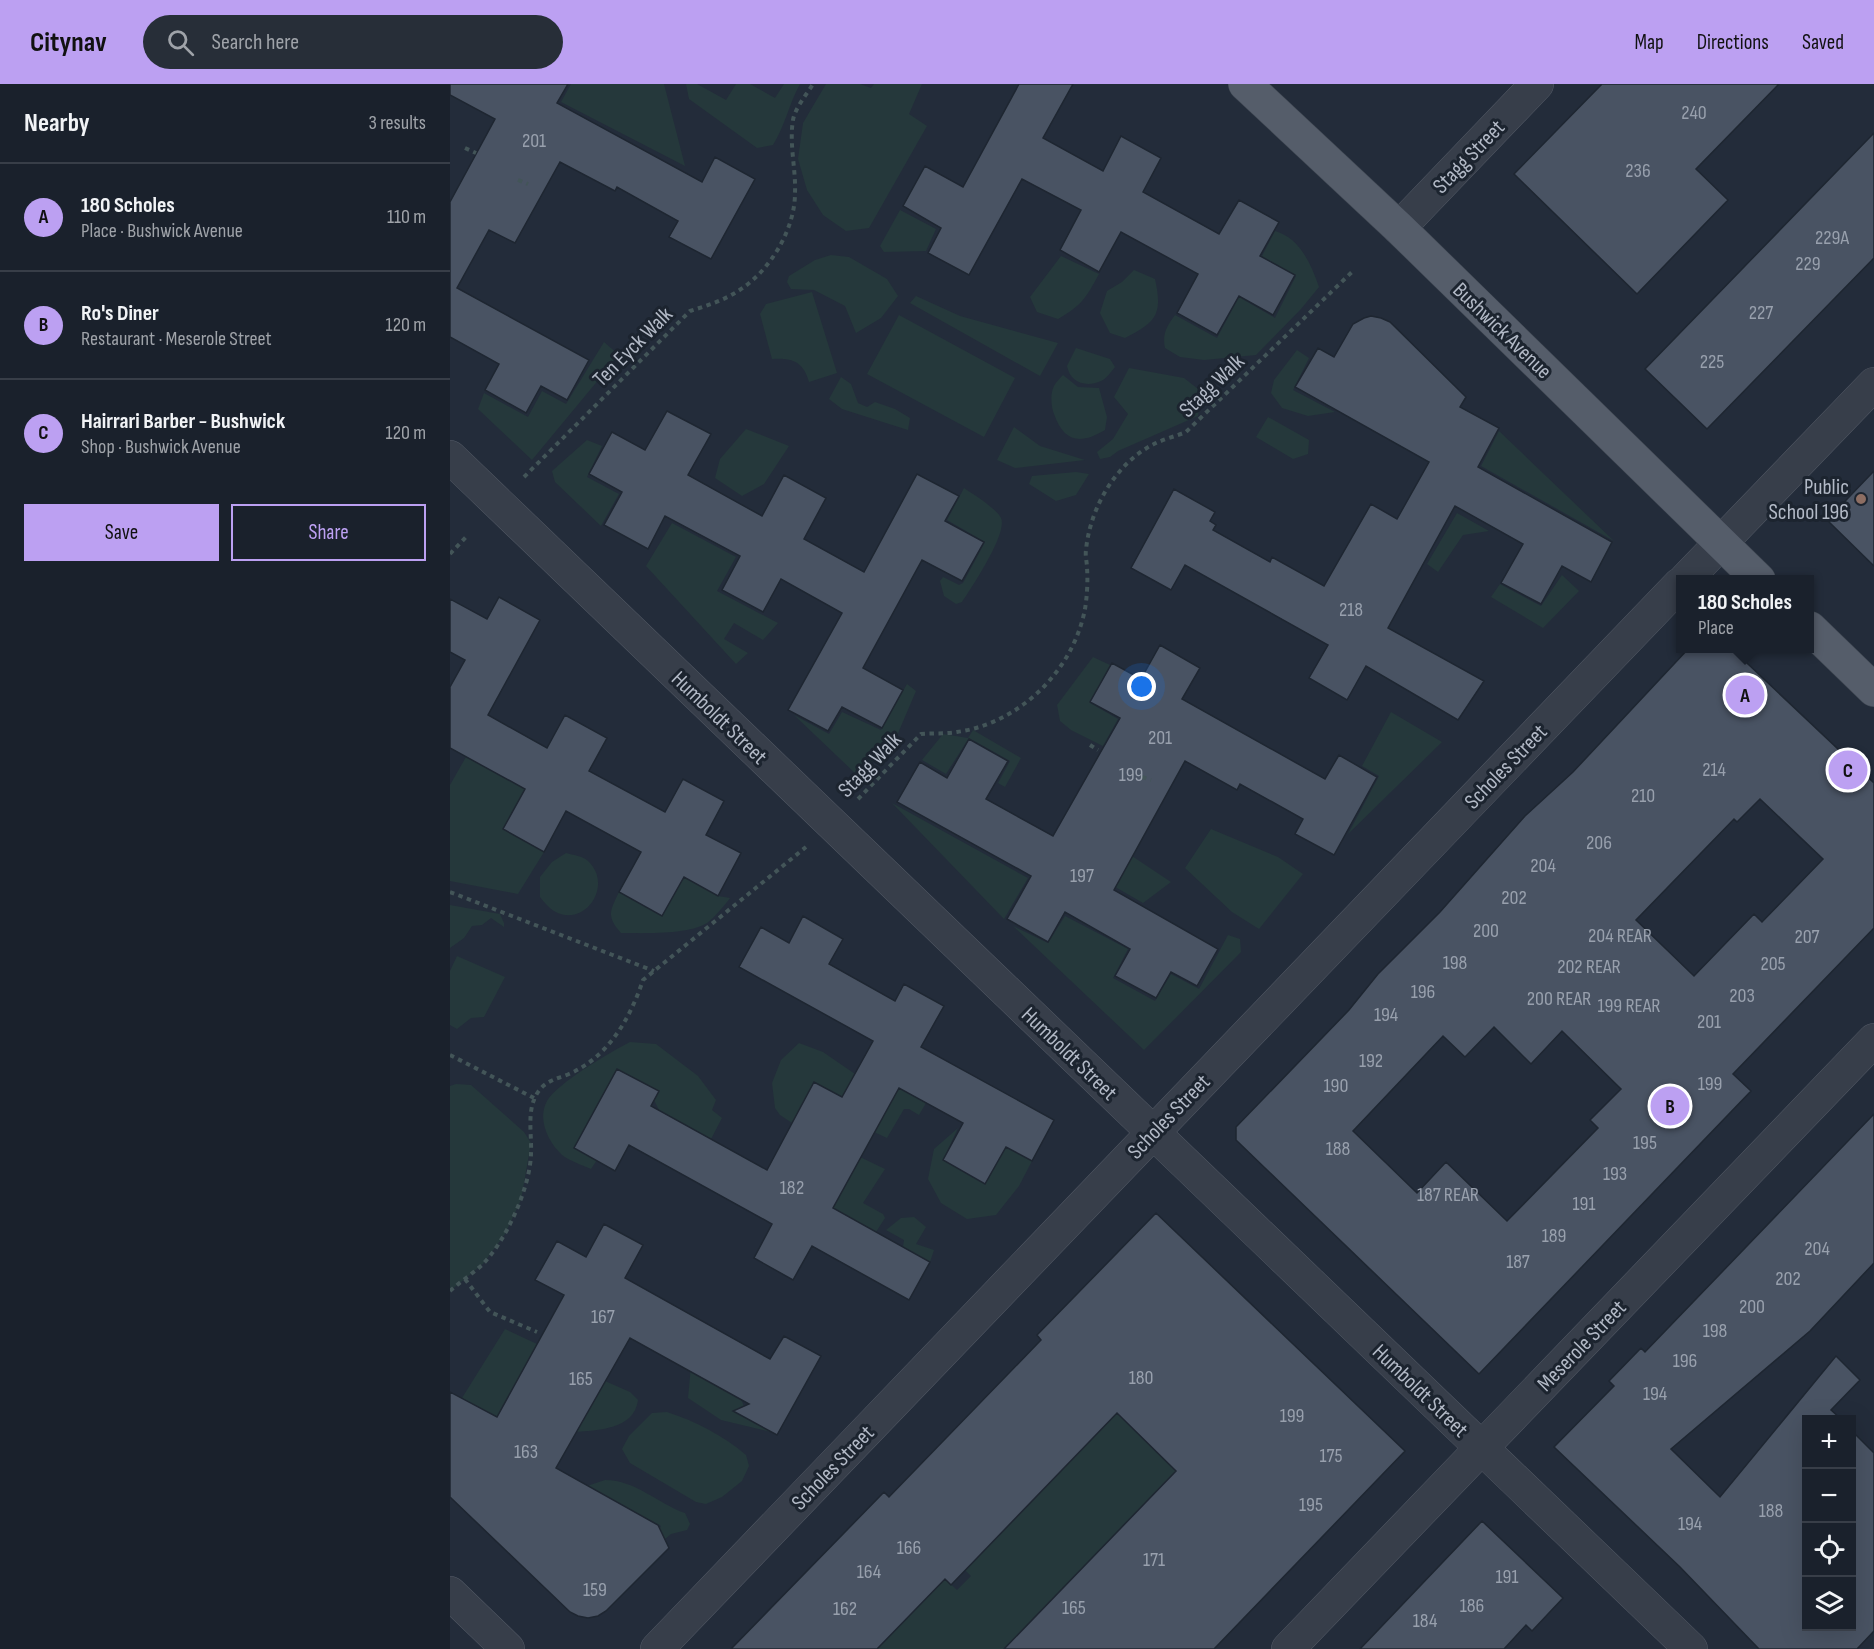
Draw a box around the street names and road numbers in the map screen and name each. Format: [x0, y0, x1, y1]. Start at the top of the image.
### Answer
street label: Stagg Street [1427, 114, 1511, 199]
street label: Bushwick Avenue [1447, 277, 1557, 385]
street label: Ten Eyck Walk [587, 301, 679, 393]
street label: Stagg Walk [1174, 348, 1251, 424]
street label: Humboldt Street [665, 666, 773, 771]
street label: Scholes Street [1459, 719, 1553, 815]
street label: Stagg Walk [833, 726, 908, 803]
street label: Humboldt Street [1015, 1002, 1123, 1107]
street label: Scholes Street [1122, 1069, 1216, 1165]
street label: Meserole Street [1532, 1295, 1632, 1397]
street label: Humboldt Street [1366, 1339, 1474, 1444]
street label: Scholes Street [786, 1420, 880, 1516]

